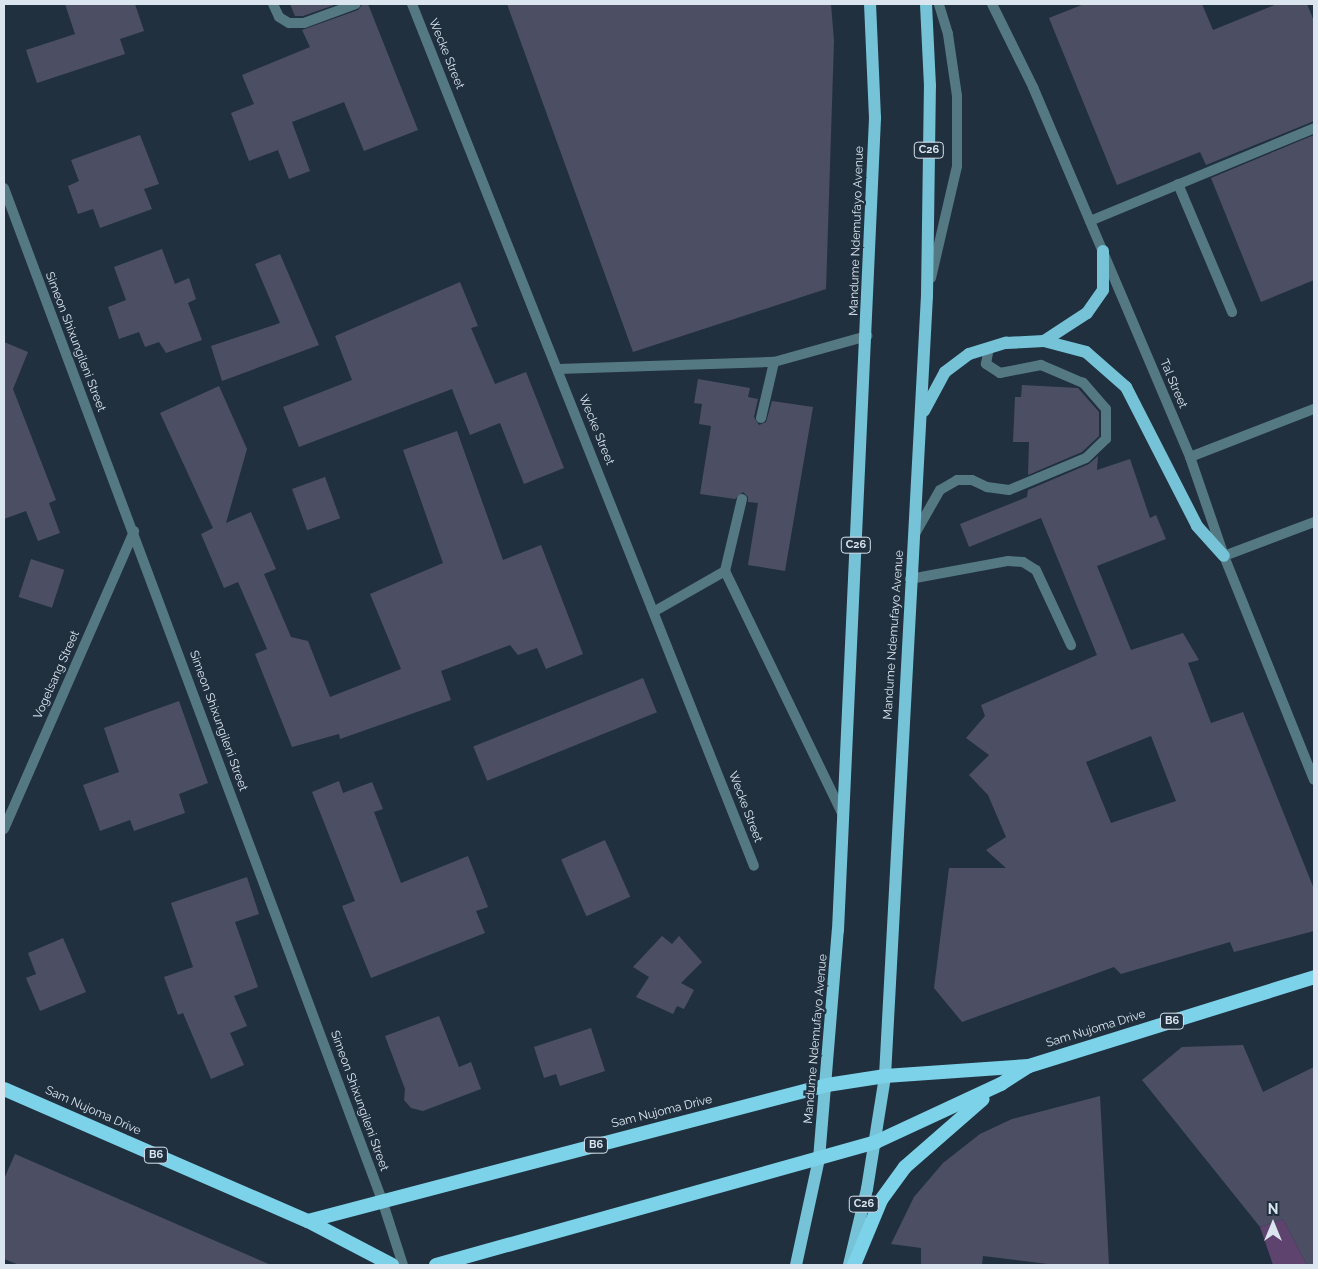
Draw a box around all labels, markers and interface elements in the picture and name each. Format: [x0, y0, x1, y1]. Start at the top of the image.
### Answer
street label: Wecke Street [425, 17, 467, 91]
road number: C26 [913, 142, 945, 158]
street label: Mandume Ndemufayo Avenue [847, 146, 867, 316]
street label: Simeon Shixungileni Street [42, 270, 108, 414]
street label: Tal Street [1156, 357, 1190, 411]
street label: Wecke Street [575, 393, 617, 467]
road number: C26 [840, 536, 872, 554]
street label: Mandume Ndemufayo Avenue [881, 549, 907, 721]
street label: Vogelsang Street [31, 629, 83, 721]
street label: Simeon Shixungileni Street [186, 649, 250, 793]
street label: Wecke Street [725, 770, 765, 844]
street label: Mandume Ndemufayo Avenue [801, 953, 831, 1125]
street label: Sam Nujoma Drive [1044, 1007, 1148, 1051]
road number: B6 [1160, 1012, 1184, 1030]
street label: Simeon Shixungileni Street [327, 1029, 391, 1173]
street label: Sam Nujoma Drive [43, 1083, 143, 1139]
street label: Sam Nujoma Drive [610, 1093, 714, 1131]
road number: B6 [584, 1136, 608, 1154]
road number: B6 [144, 1146, 168, 1164]
road number: C26 [848, 1196, 880, 1212]
north arrow [1248, 1199, 1298, 1249]
text: N [1268, 1201, 1278, 1217]

